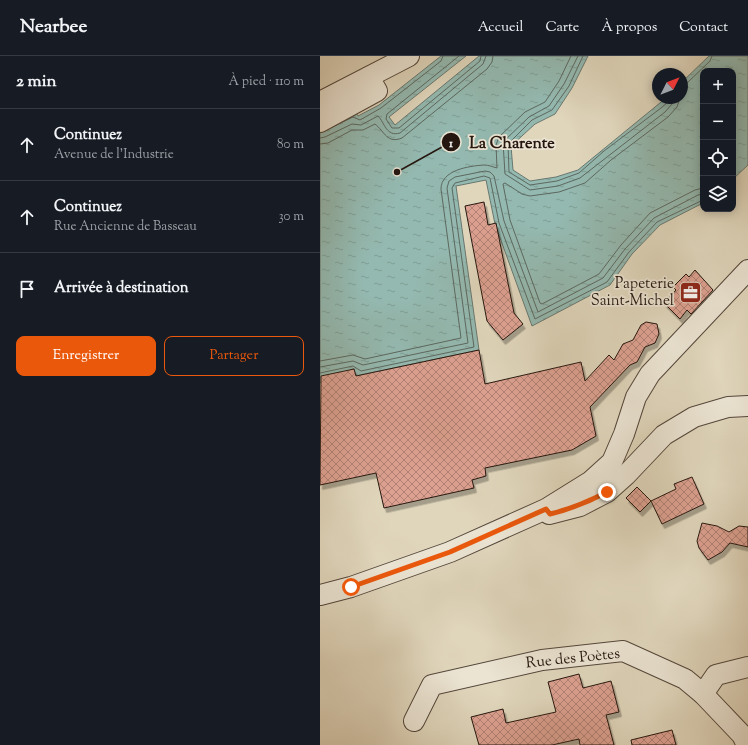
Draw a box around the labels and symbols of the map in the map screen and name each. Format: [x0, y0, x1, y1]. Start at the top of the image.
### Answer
north arrow [652, 68, 688, 104]
callout: La Charente [441, 128, 562, 156]
text: La Charente [469, 133, 555, 156]
text: 1 [448, 135, 454, 153]
place label: Papeterie Saint-Michel [591, 274, 674, 312]
office icon: Papeterie Saint-Michel [677, 280, 703, 306]
route end [598, 483, 616, 501]
route start [342, 578, 360, 596]
street label: Rue des Poètes [525, 644, 621, 674]

